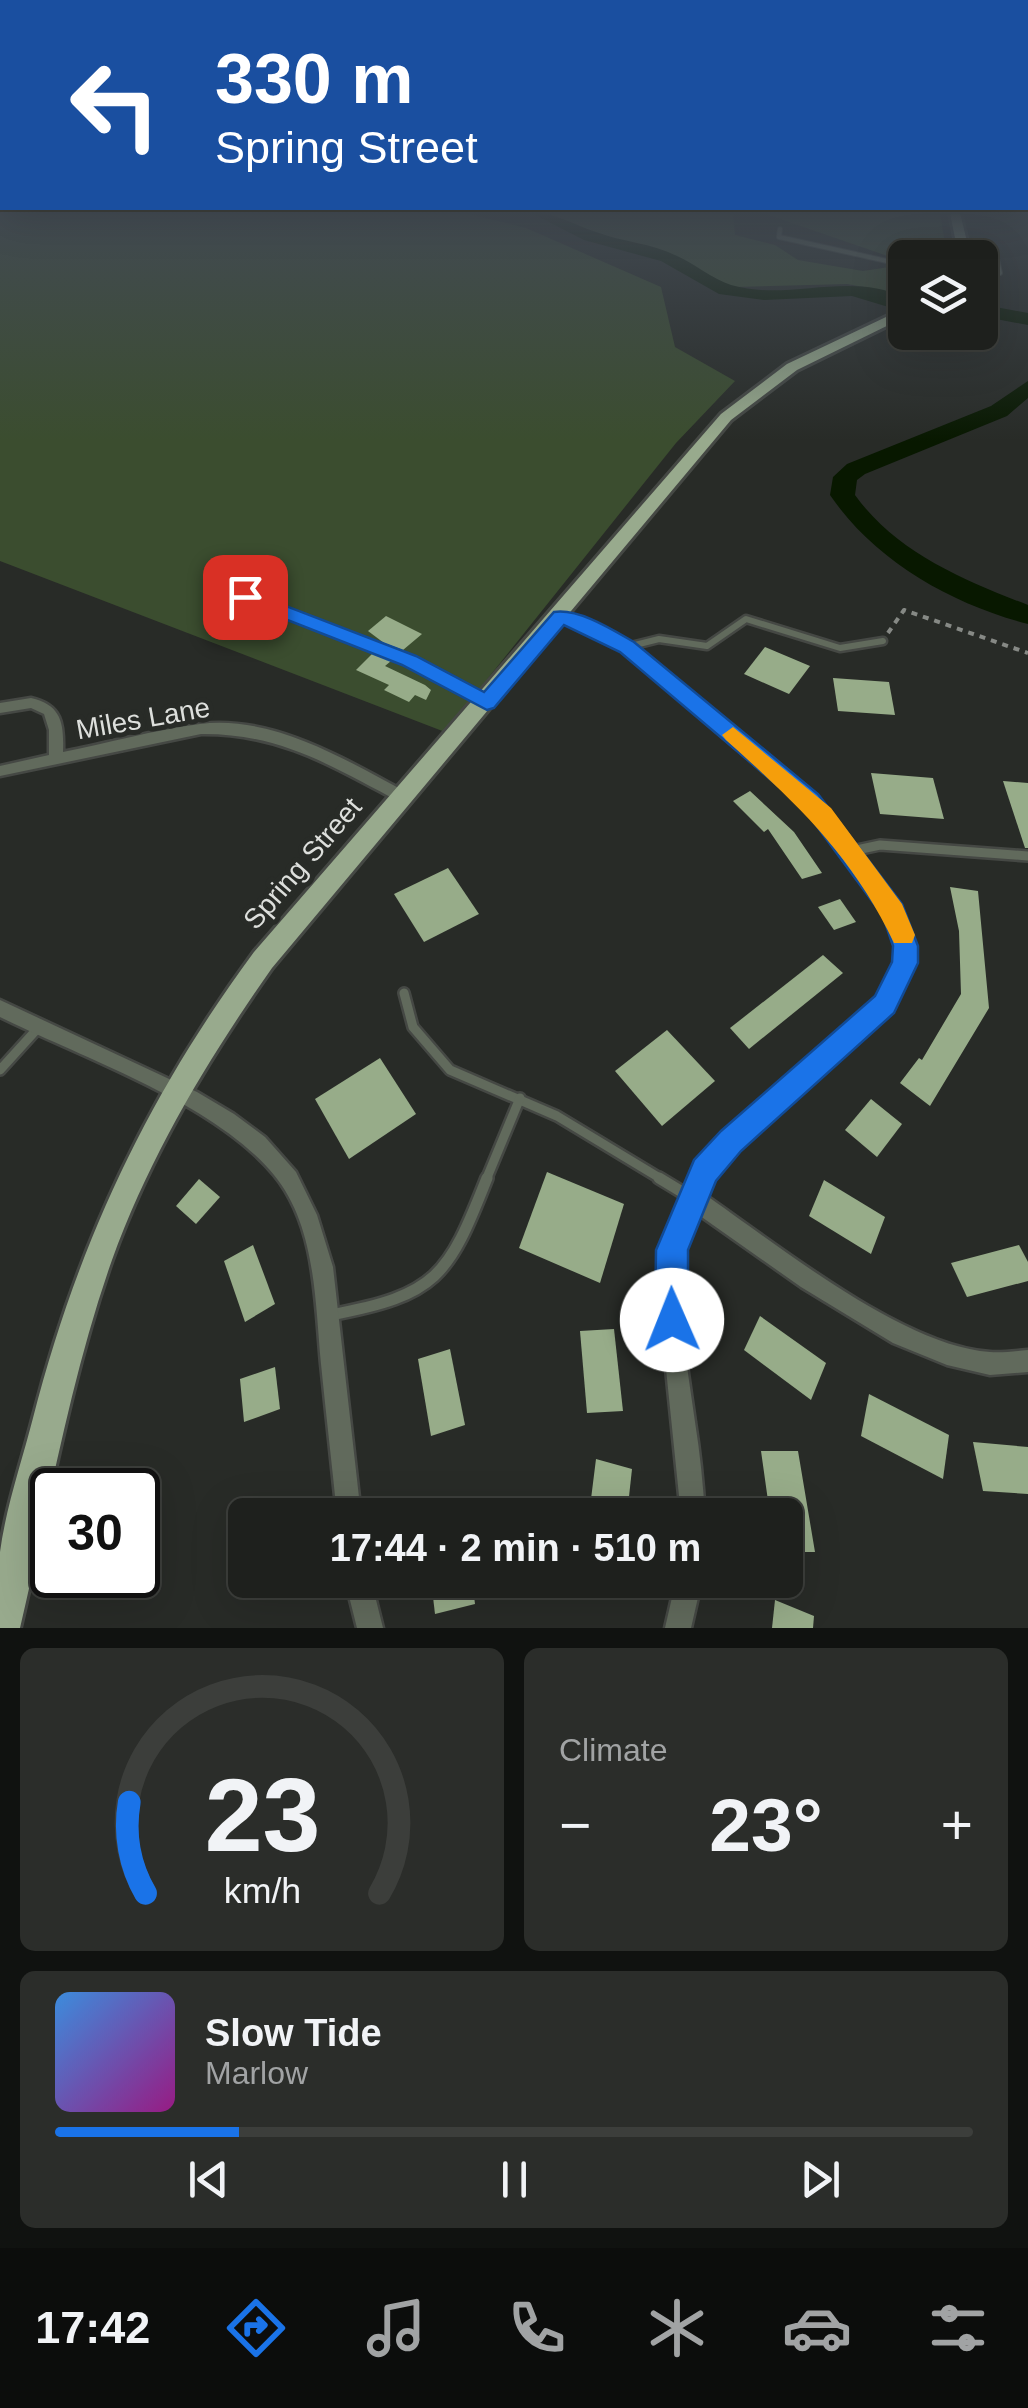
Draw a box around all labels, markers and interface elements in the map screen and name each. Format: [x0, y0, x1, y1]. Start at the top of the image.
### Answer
icon: left [50, 40, 180, 170]
text: 330 m [215, 40, 413, 118]
text: Spring Street [215, 122, 478, 173]
map controls [888, 240, 998, 350]
button: layers [888, 240, 998, 350]
pin [203, 555, 288, 640]
icon: arrive [218, 570, 273, 625]
street label: Miles Lane [74, 691, 212, 746]
street label: Spring Street [237, 791, 368, 935]
position arrow [620, 1268, 724, 1372]
speed limit sign: 30 [30, 1468, 160, 1598]
text: 17:44 · 2 min · 510 m [330, 1527, 701, 1569]
text: Climate [559, 1732, 667, 1768]
text: 23 [204, 1757, 320, 1873]
text: 23° [709, 1783, 823, 1867]
text: − [559, 1794, 591, 1856]
text: + [941, 1794, 973, 1856]
text: km/h [223, 1871, 301, 1911]
text: Slow Tide [205, 2012, 382, 2054]
text: Marlow [205, 2055, 308, 2091]
icon: previous [181, 2152, 236, 2207]
icon: pause [487, 2152, 542, 2207]
icon: next [793, 2152, 848, 2207]
icon: directions [221, 2293, 291, 2363]
icon: music [361, 2293, 431, 2363]
icon: phone [502, 2293, 572, 2363]
icon: climate [642, 2293, 712, 2363]
icon: car [782, 2293, 852, 2363]
icon: filters [923, 2293, 993, 2363]
text: 17:42 [35, 2302, 150, 2353]

